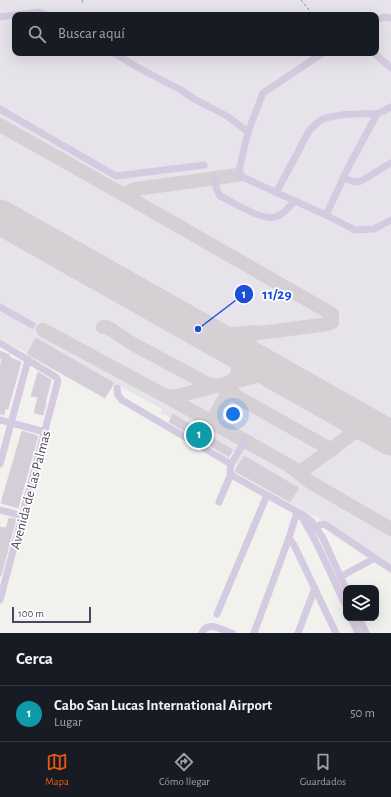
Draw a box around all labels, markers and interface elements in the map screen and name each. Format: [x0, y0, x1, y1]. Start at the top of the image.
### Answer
search box [12, 12, 379, 56]
icon: search [26, 23, 48, 45]
text: Buscar aquí [58, 26, 125, 41]
callout: 11/29 [234, 280, 300, 307]
text: 11/29 [262, 287, 292, 302]
text: 1 [242, 288, 246, 300]
your location [223, 404, 243, 424]
pin: 1 [186, 420, 212, 450]
street label: Avenida de Las Palmas [8, 429, 54, 551]
map controls [343, 585, 379, 621]
button: layers [343, 585, 379, 621]
scale bar [12, 605, 91, 624]
text: 100 m [18, 608, 44, 619]
text: Cerca [16, 650, 53, 667]
text: Cabo San Lucas International Airport [54, 698, 272, 713]
text: 1 [27, 707, 31, 720]
text: 50 m [350, 707, 375, 720]
text: Lugar [54, 716, 82, 729]
tab: Mapa [45, 751, 69, 788]
tab: Cómo llegar [159, 751, 210, 788]
tab: Guardados [300, 751, 346, 788]

